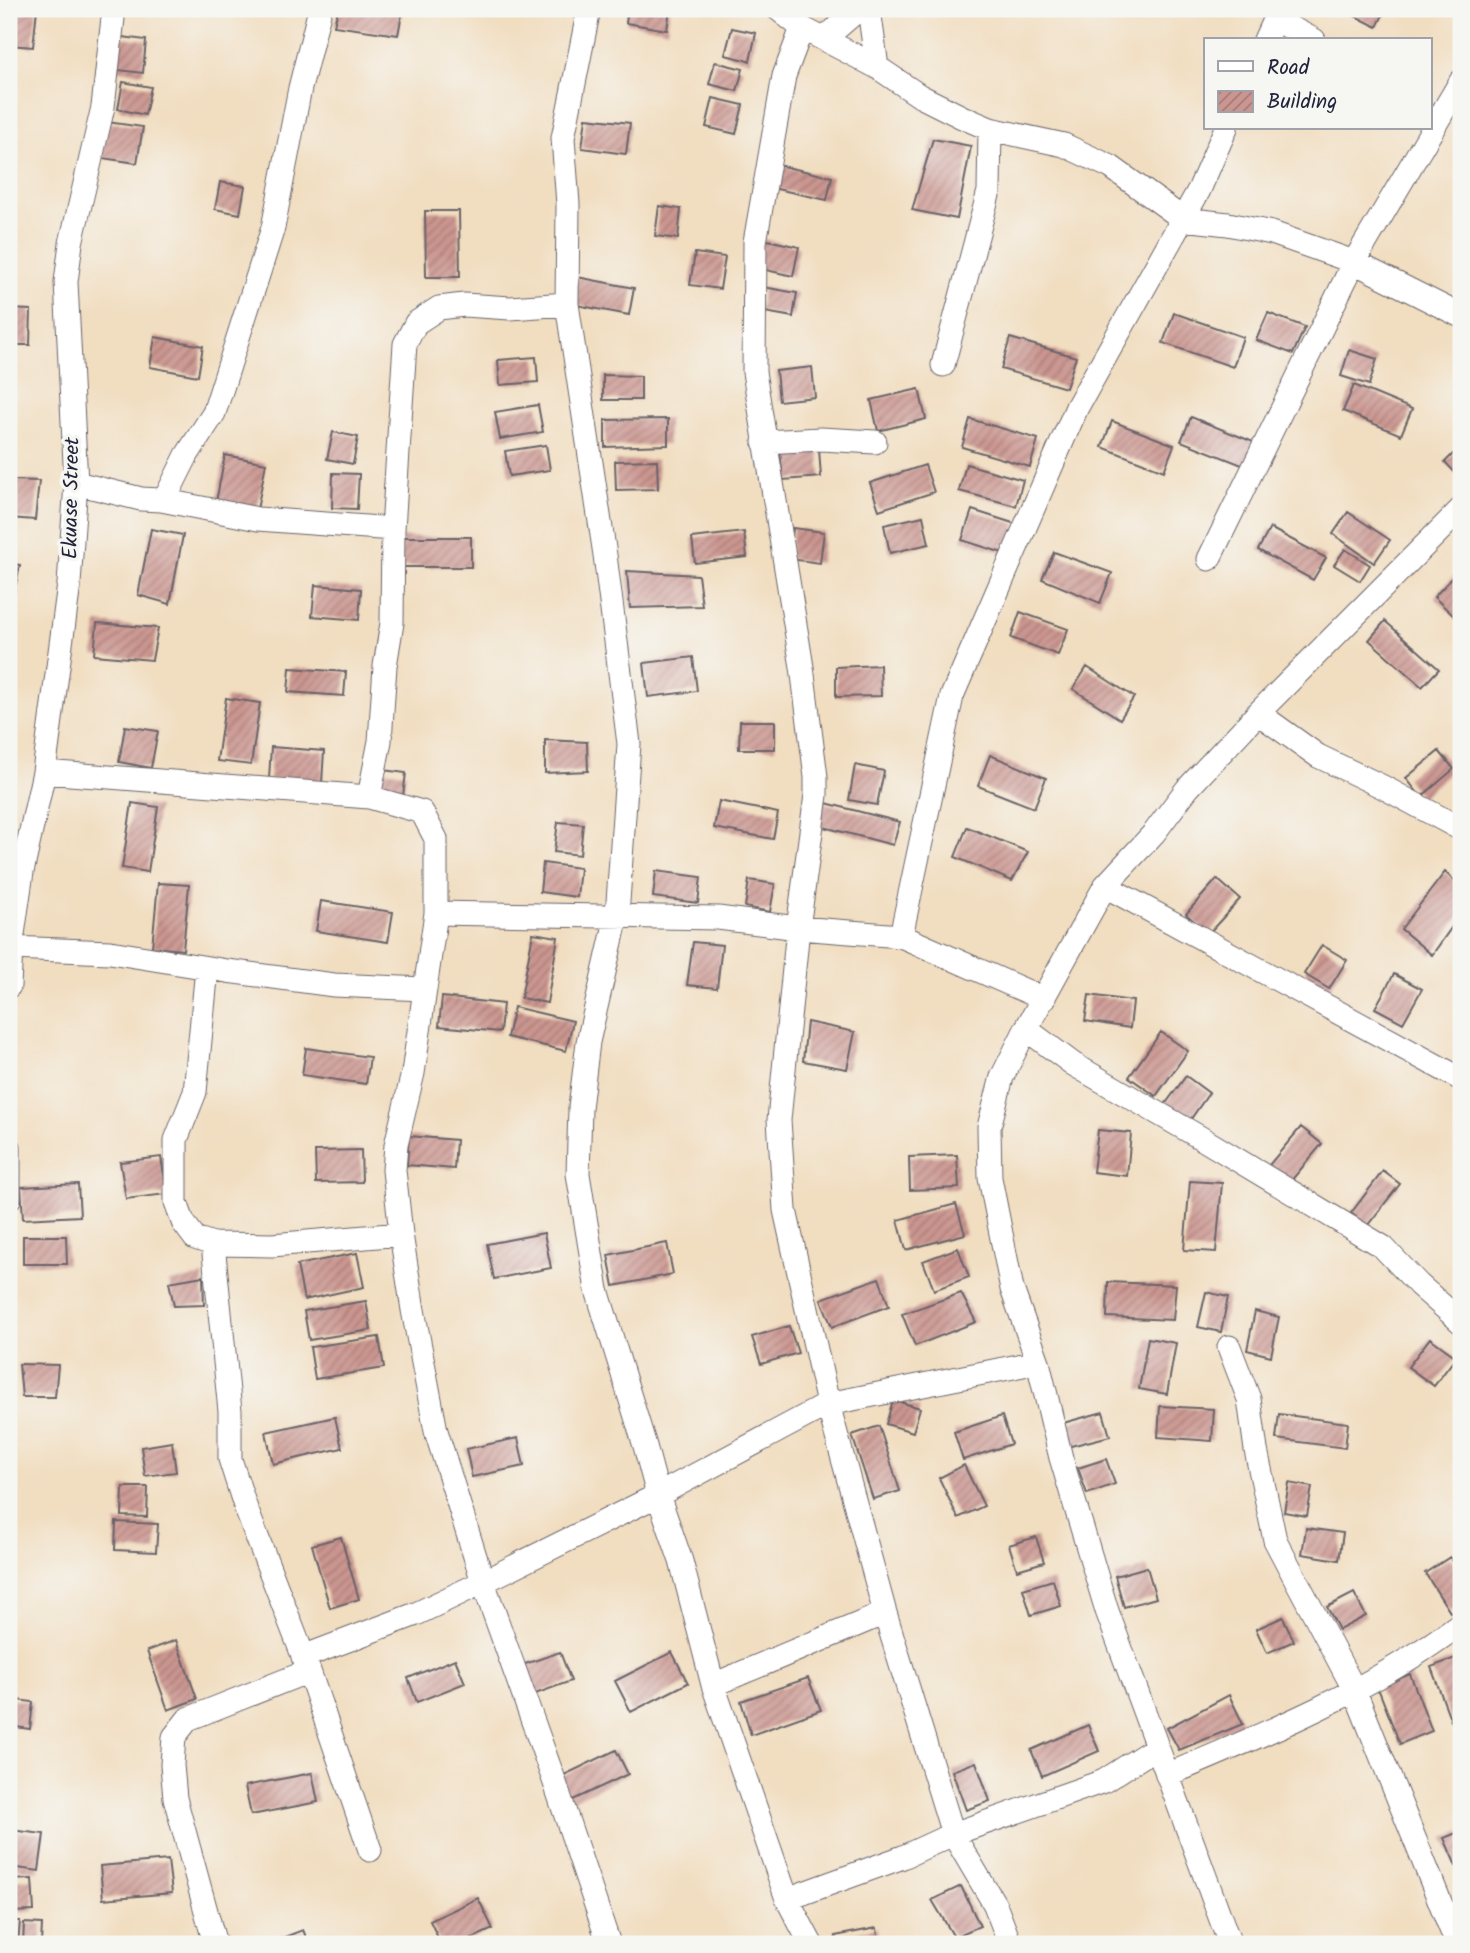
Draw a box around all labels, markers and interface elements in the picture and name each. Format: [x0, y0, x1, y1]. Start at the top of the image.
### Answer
legend [1204, 38, 1432, 130]
text: Road [1267, 52, 1310, 85]
text: Building [1267, 86, 1337, 119]
street label: Ekuase Street [54, 436, 90, 559]

